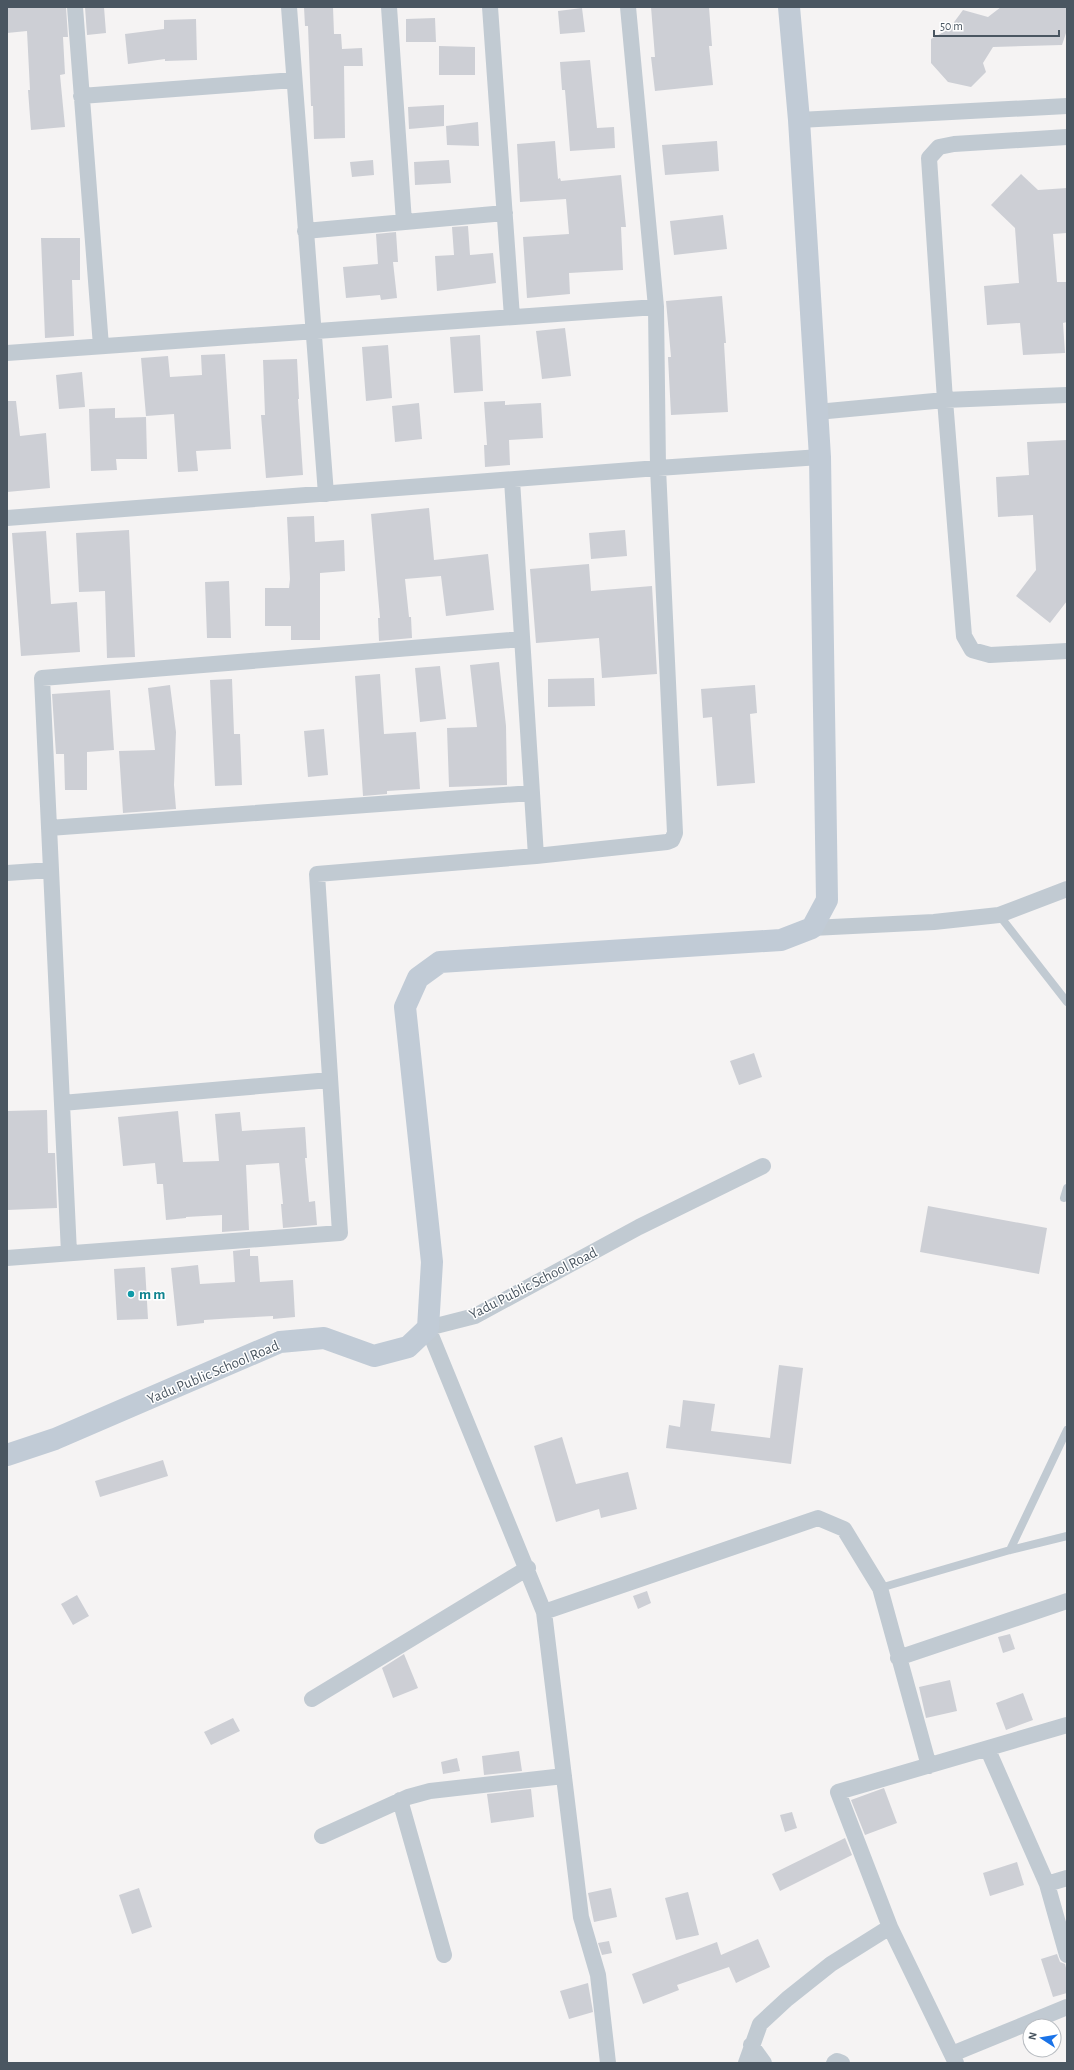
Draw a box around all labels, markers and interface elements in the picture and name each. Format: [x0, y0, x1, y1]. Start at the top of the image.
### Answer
scale bar [934, 12, 1059, 38]
text: 50 m [940, 20, 963, 32]
street label: Yadu Public School Road [467, 1245, 600, 1322]
place label: m m [139, 1287, 165, 1302]
marker: m m [126, 1289, 136, 1299]
street label: Yadu Public School Road [145, 1338, 281, 1407]
north arrow [1022, 2018, 1062, 2058]
text: N [1027, 2031, 1039, 2041]

